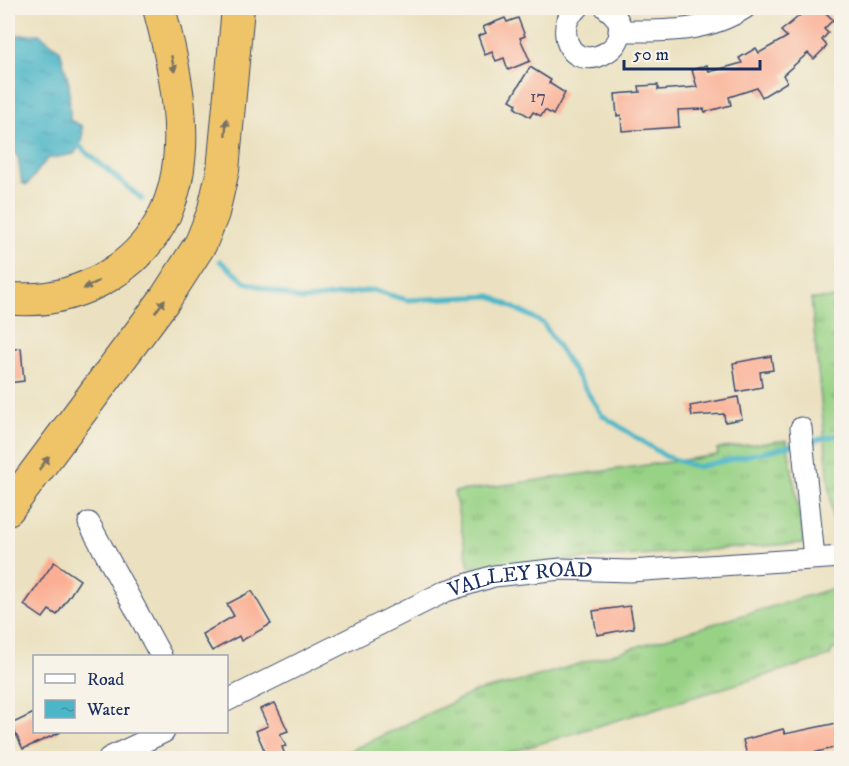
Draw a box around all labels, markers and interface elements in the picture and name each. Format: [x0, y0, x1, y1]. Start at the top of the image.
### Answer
scale bar [624, 33, 760, 71]
text: 50 m [633, 44, 669, 66]
one-way arrow [169, 55, 178, 74]
house number: 17 [530, 86, 546, 108]
one-way arrow [221, 117, 230, 136]
one-way arrow [82, 280, 99, 290]
one-way arrow [154, 299, 166, 315]
one-way arrow [37, 455, 49, 470]
street label: VALLEY ROAD [444, 557, 593, 604]
legend [33, 655, 228, 733]
text: Road [87, 669, 124, 691]
text: Water [86, 699, 130, 721]

